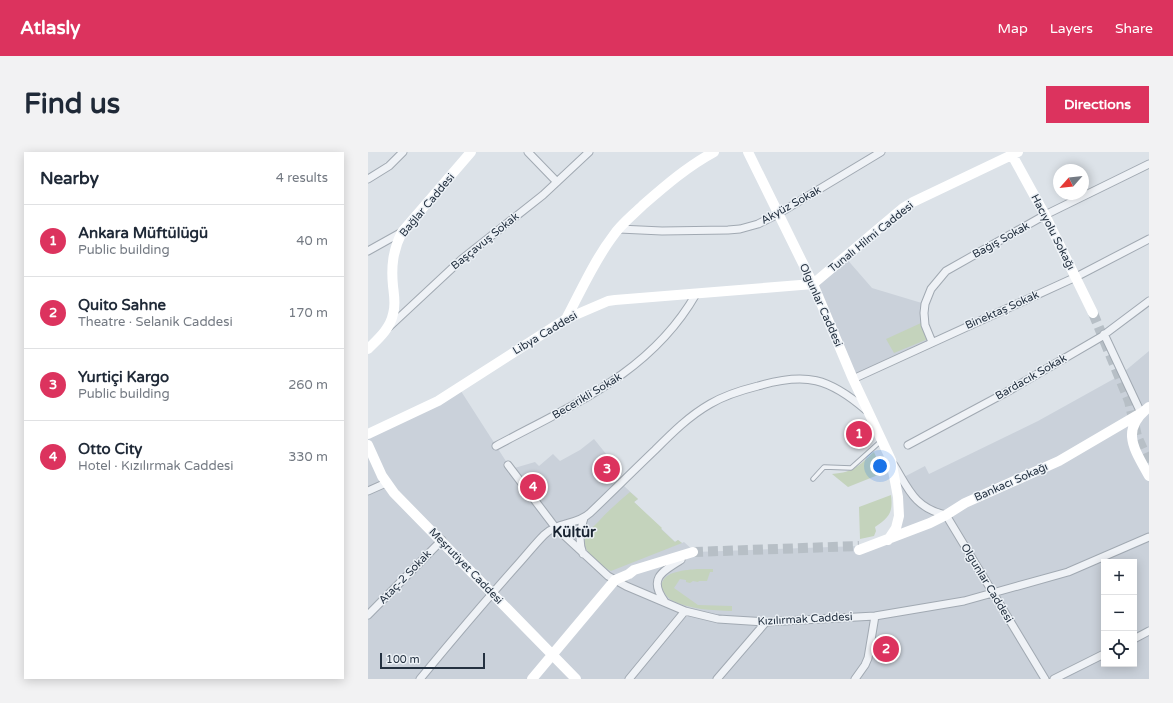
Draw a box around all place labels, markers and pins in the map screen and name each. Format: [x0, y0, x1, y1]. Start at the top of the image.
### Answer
pin: 1 [846, 419, 872, 449]
pin: 3 [594, 454, 620, 484]
pin: 4 [520, 472, 546, 502]
pin: 2 [873, 634, 899, 664]

